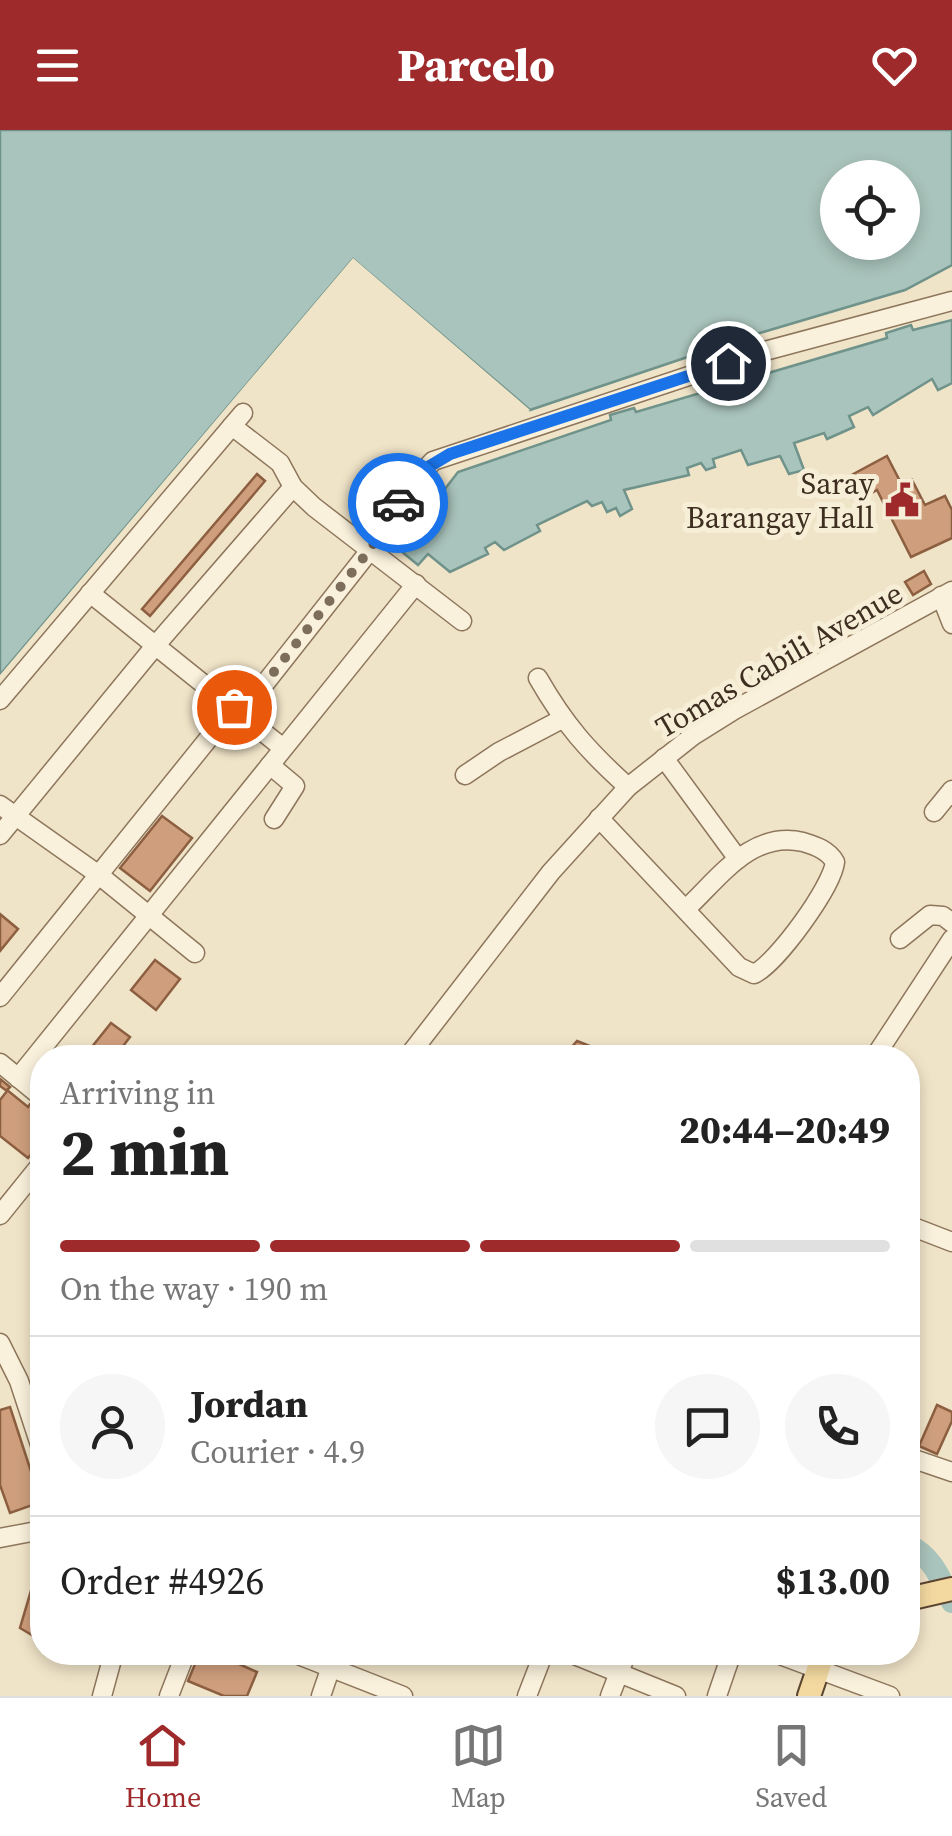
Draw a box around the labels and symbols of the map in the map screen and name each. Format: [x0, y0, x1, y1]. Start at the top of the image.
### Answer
pin [686, 321, 771, 406]
courier [348, 453, 448, 553]
place label: Saray Barangay Hall [686, 463, 875, 538]
public building icon: Saray Barangay Hall [883, 481, 921, 519]
street label: Tomas Cabili Avenue [648, 573, 910, 747]
pin [192, 665, 277, 750]

